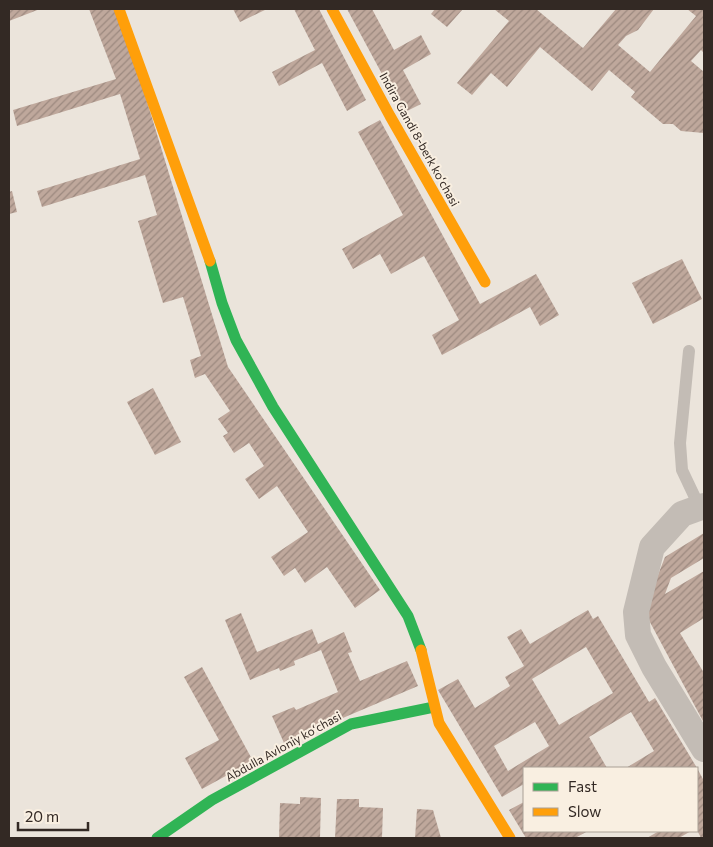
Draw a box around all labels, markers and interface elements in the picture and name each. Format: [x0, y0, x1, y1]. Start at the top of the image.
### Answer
street label: Indira Gandi 8-berk koʻchasi [377, 70, 463, 208]
street label: Abdulla Avloniy koʻchasi [223, 708, 343, 784]
legend [523, 767, 698, 832]
text: Fast [568, 777, 597, 795]
scale bar [18, 800, 88, 832]
text: Slow [568, 802, 601, 820]
text: 20 m [25, 807, 59, 825]

